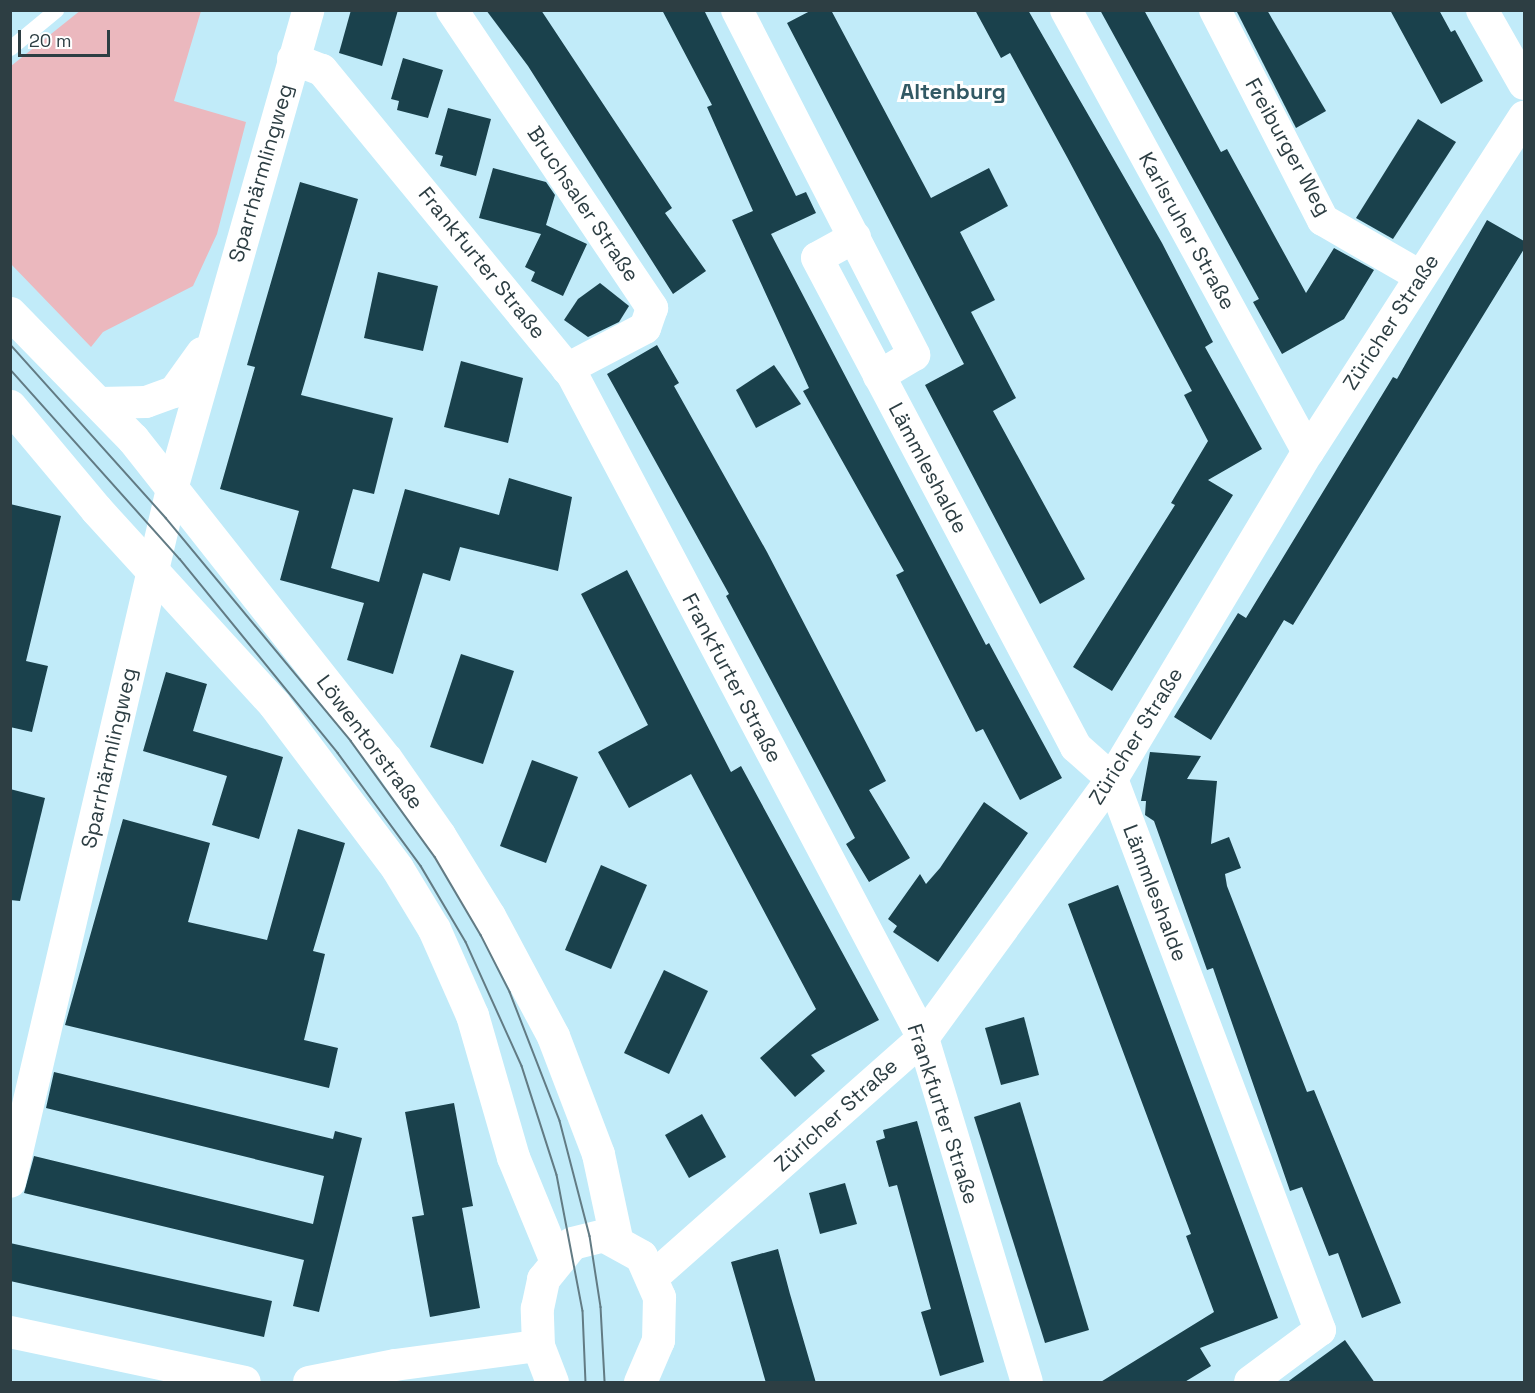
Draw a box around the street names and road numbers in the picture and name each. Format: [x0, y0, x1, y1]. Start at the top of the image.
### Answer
street label: Freiburger Weg [1240, 74, 1336, 220]
street label: Sparrhärmlingweg [223, 81, 299, 265]
street label: Bruchsaler Straße [522, 122, 644, 286]
street label: Karlsruher Straße [1133, 148, 1241, 314]
street label: Frankfurter Straße [413, 182, 551, 344]
street label: Züricher Straße [1338, 249, 1444, 395]
street label: Lämmleshalde [883, 398, 973, 538]
street label: Frankfurter Straße [677, 589, 787, 767]
street label: Züricher Straße [1084, 663, 1188, 809]
street label: Sparrhärmlingweg [76, 665, 142, 851]
street label: Löwentorstraße [311, 670, 429, 814]
street label: Lämmleshalde [1117, 821, 1193, 965]
street label: Frankfurter Straße [902, 1021, 984, 1207]
street label: Züricher Straße [769, 1053, 903, 1177]

